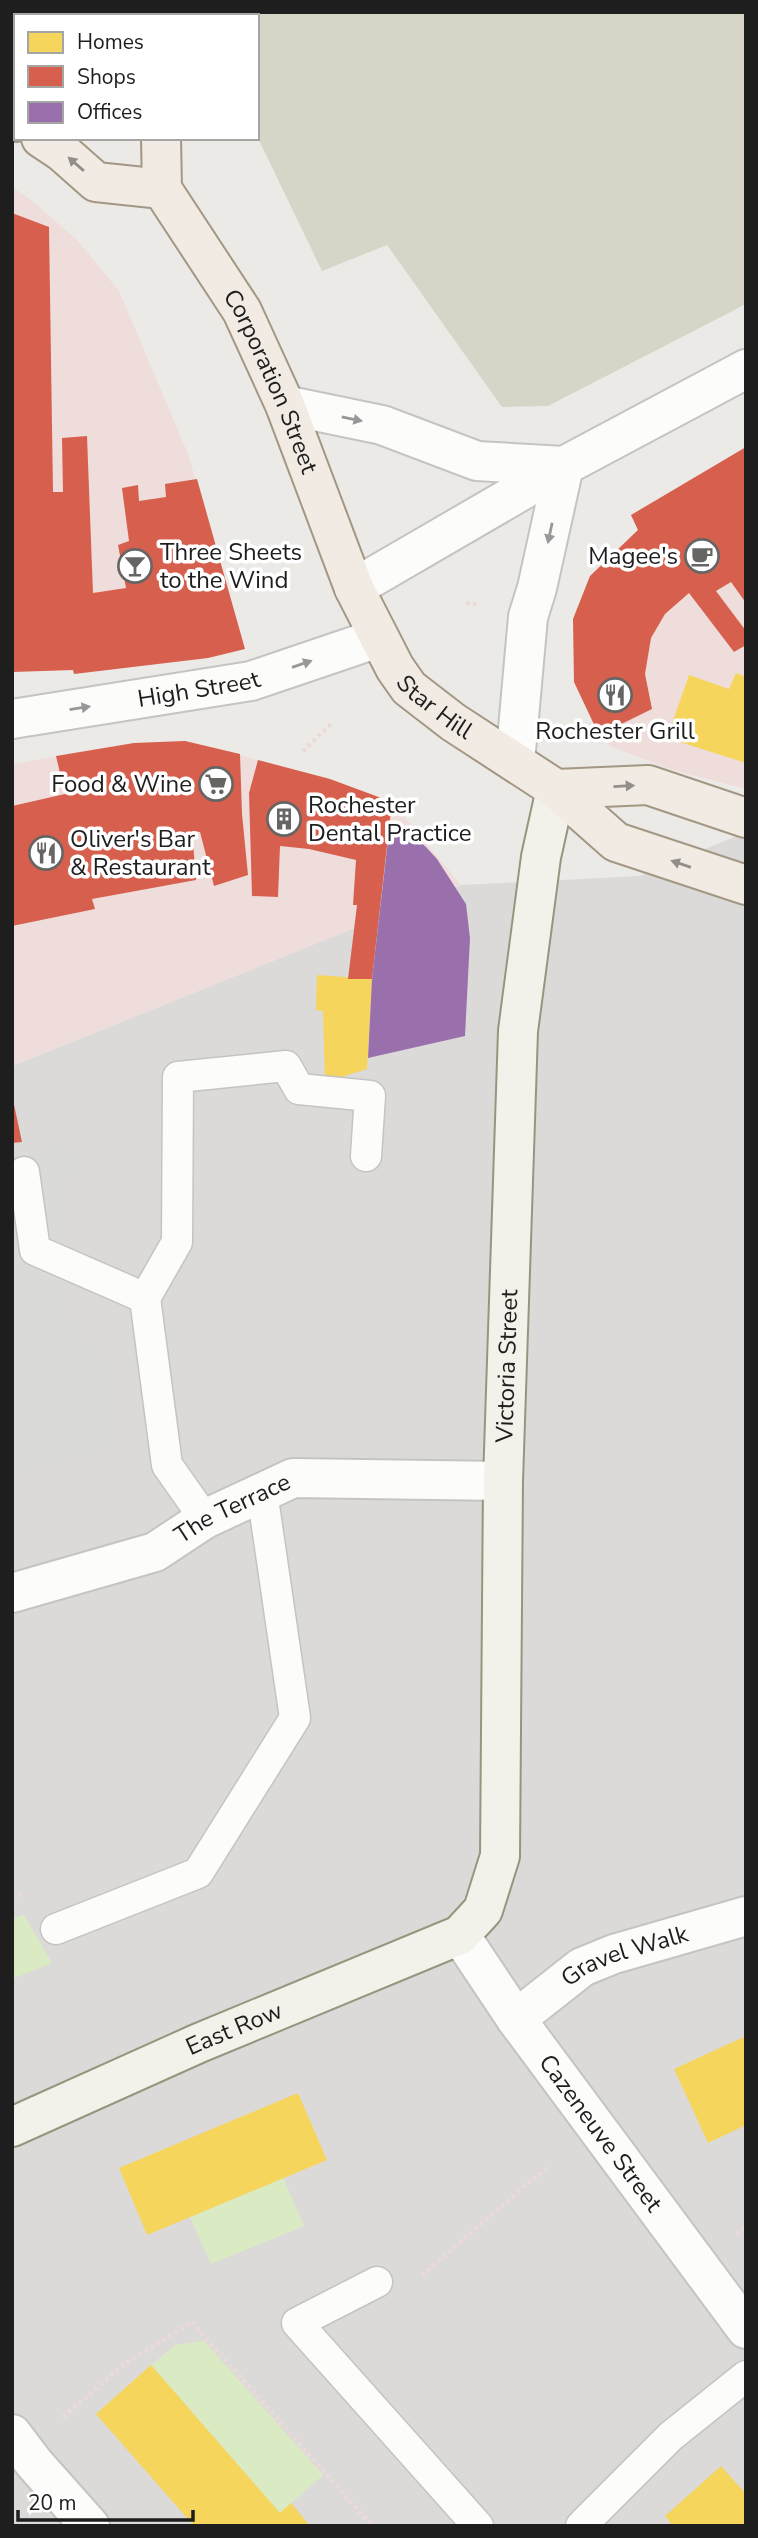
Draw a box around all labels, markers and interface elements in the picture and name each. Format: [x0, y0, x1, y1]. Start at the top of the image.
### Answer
legend [14, 14, 259, 140]
text: Homes [77, 28, 144, 56]
text: Shops [77, 63, 136, 91]
text: Offices [77, 98, 142, 126]
one-way arrow [67, 156, 85, 172]
street label: Corporation Street [216, 283, 326, 479]
one-way arrow [341, 414, 363, 425]
one-way arrow [544, 522, 555, 544]
place label: Three Sheets to the Wind [160, 536, 302, 596]
cafe icon: Magee's [683, 537, 721, 575]
place label: Magee's [588, 540, 678, 572]
bar icon: Three Sheets to the Wind [116, 547, 154, 585]
one-way arrow [292, 658, 313, 668]
street label: High Street [135, 663, 265, 715]
street label: Star Hill [389, 669, 479, 747]
restaurant icon: Rochester Grill [596, 676, 634, 714]
one-way arrow [69, 702, 91, 713]
place label: Rochester Grill [535, 715, 695, 747]
supermarket icon: Food & Wine [197, 765, 235, 803]
place label: Food & Wine [51, 768, 192, 800]
one-way arrow [613, 780, 635, 791]
place label: Rochester Dental Practice [308, 789, 471, 849]
building icon: Rochester Dental Practice [265, 800, 303, 838]
place label: Oliver's Bar & Restaurant [70, 823, 211, 883]
restaurant icon: Oliver's Bar & Restaurant [27, 834, 65, 872]
one-way arrow [670, 858, 691, 869]
street label: Victoria Street [488, 1288, 525, 1444]
street label: The Terrace [168, 1466, 295, 1551]
street label: Gravel Walk [554, 1917, 693, 1994]
street label: East Row [181, 1994, 287, 2063]
street label: Cazeneuve Street [532, 2048, 670, 2219]
scale bar [18, 2478, 192, 2522]
text: 20 m [28, 2489, 77, 2517]

